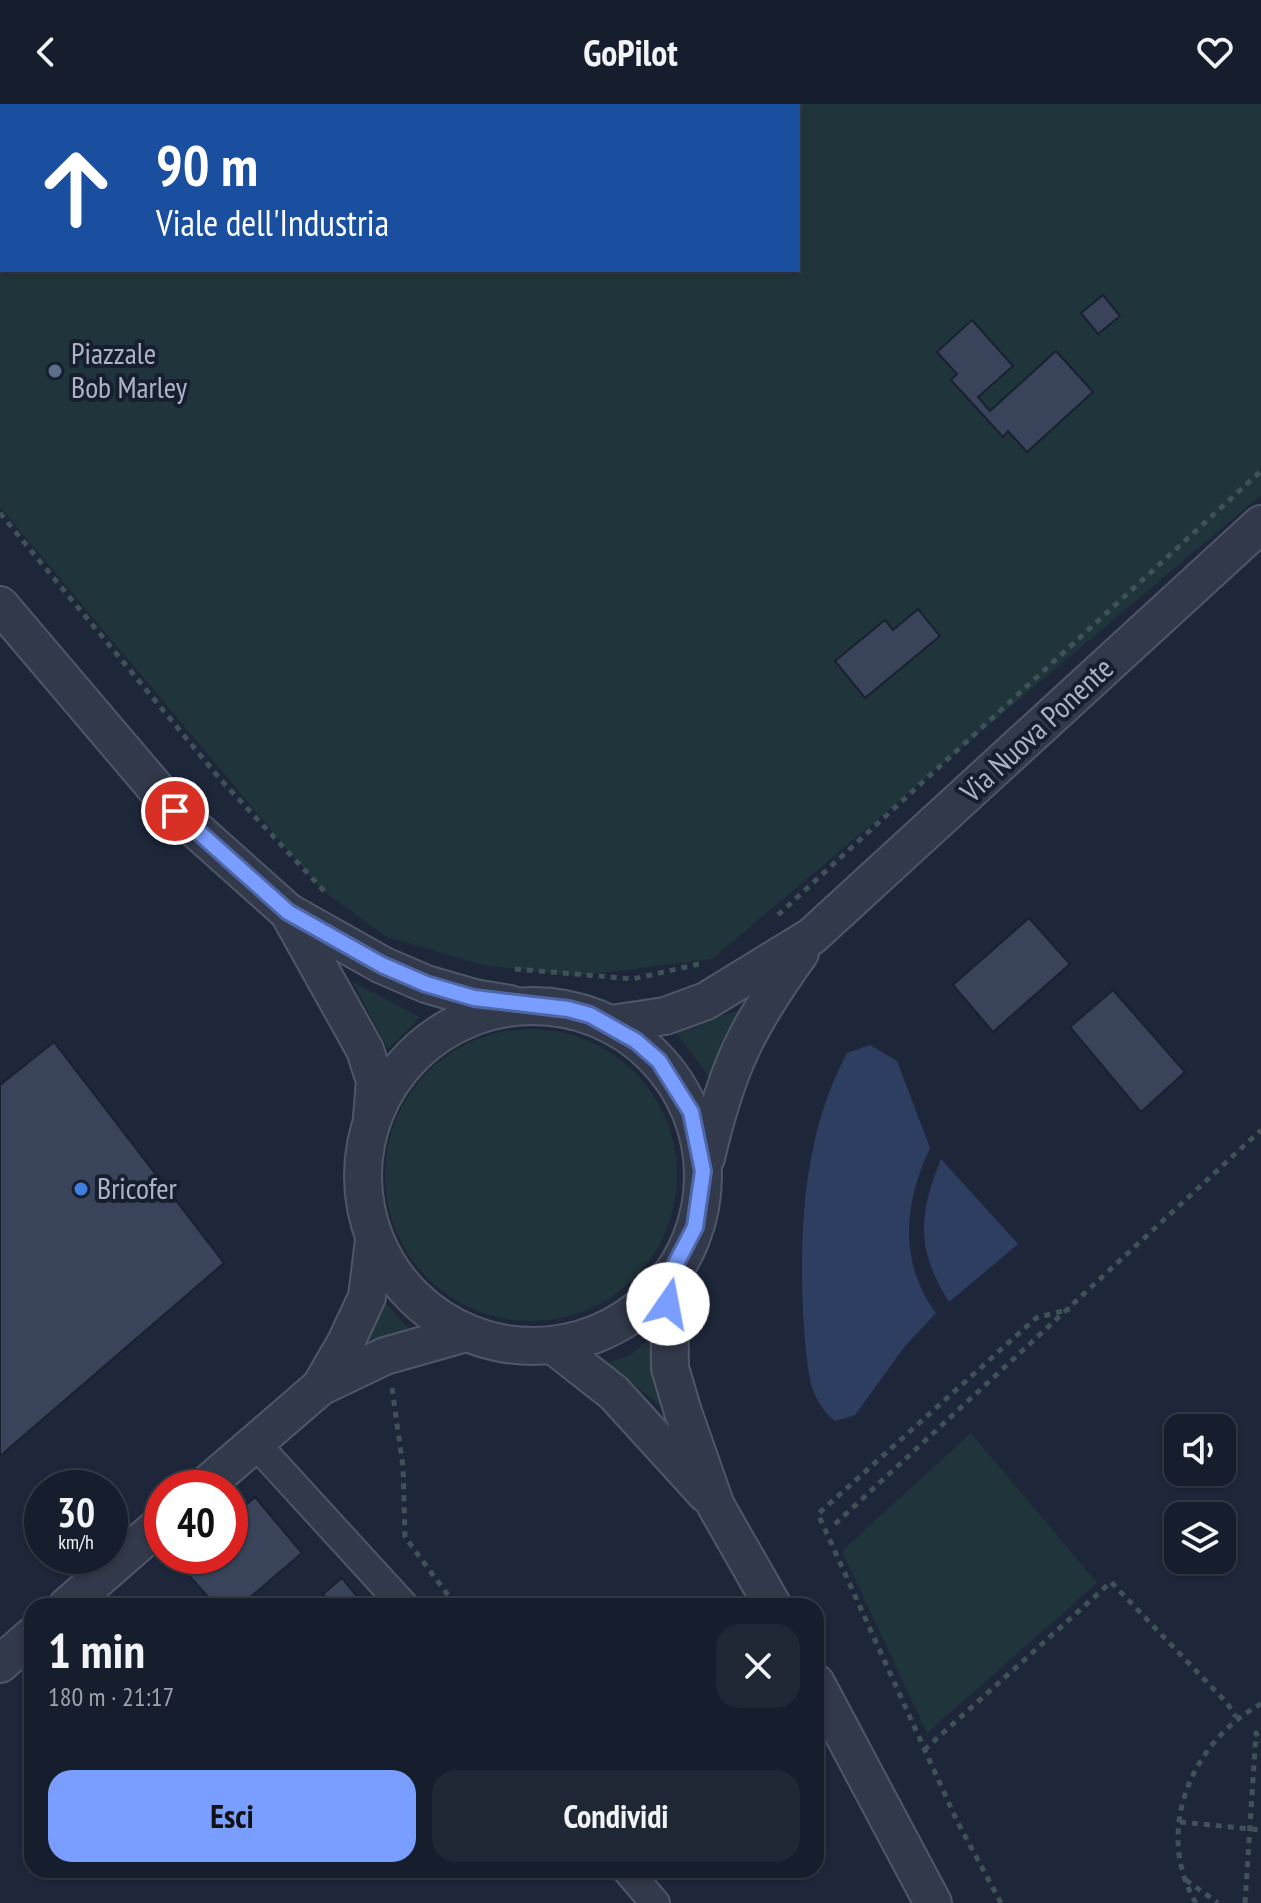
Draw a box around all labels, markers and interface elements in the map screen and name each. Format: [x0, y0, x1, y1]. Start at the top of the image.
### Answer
text: GoPilot [583, 29, 678, 76]
icon: back [24, 30, 68, 74]
icon: heart [1193, 30, 1237, 74]
text: 90 m [156, 129, 258, 201]
icon: ahead [24, 136, 128, 240]
text: Viale dell'Industria [156, 199, 389, 246]
place label: Piazzale Bob Marley [71, 333, 188, 406]
marker: Piazzale Bob Marley [46, 362, 64, 380]
street label: Via Nuova Ponente [951, 648, 1121, 810]
pin [141, 777, 209, 845]
icon: arrive [153, 789, 197, 833]
place label: Bricofer [97, 1168, 178, 1207]
marker: Bricofer [72, 1180, 90, 1198]
position arrow [626, 1262, 710, 1346]
map controls [1164, 1414, 1236, 1574]
button: sound [1164, 1414, 1236, 1486]
speed limit sign: 40 [144, 1470, 248, 1574]
text: 30 [57, 1486, 95, 1538]
button: layers [1164, 1502, 1236, 1574]
text: km/h [58, 1529, 94, 1555]
text: 1 min [48, 1619, 145, 1681]
button: close [716, 1624, 800, 1708]
text: 180 m · 21:17 [48, 1680, 174, 1713]
button: Esci [48, 1770, 416, 1862]
button: Condividi [432, 1770, 800, 1862]

